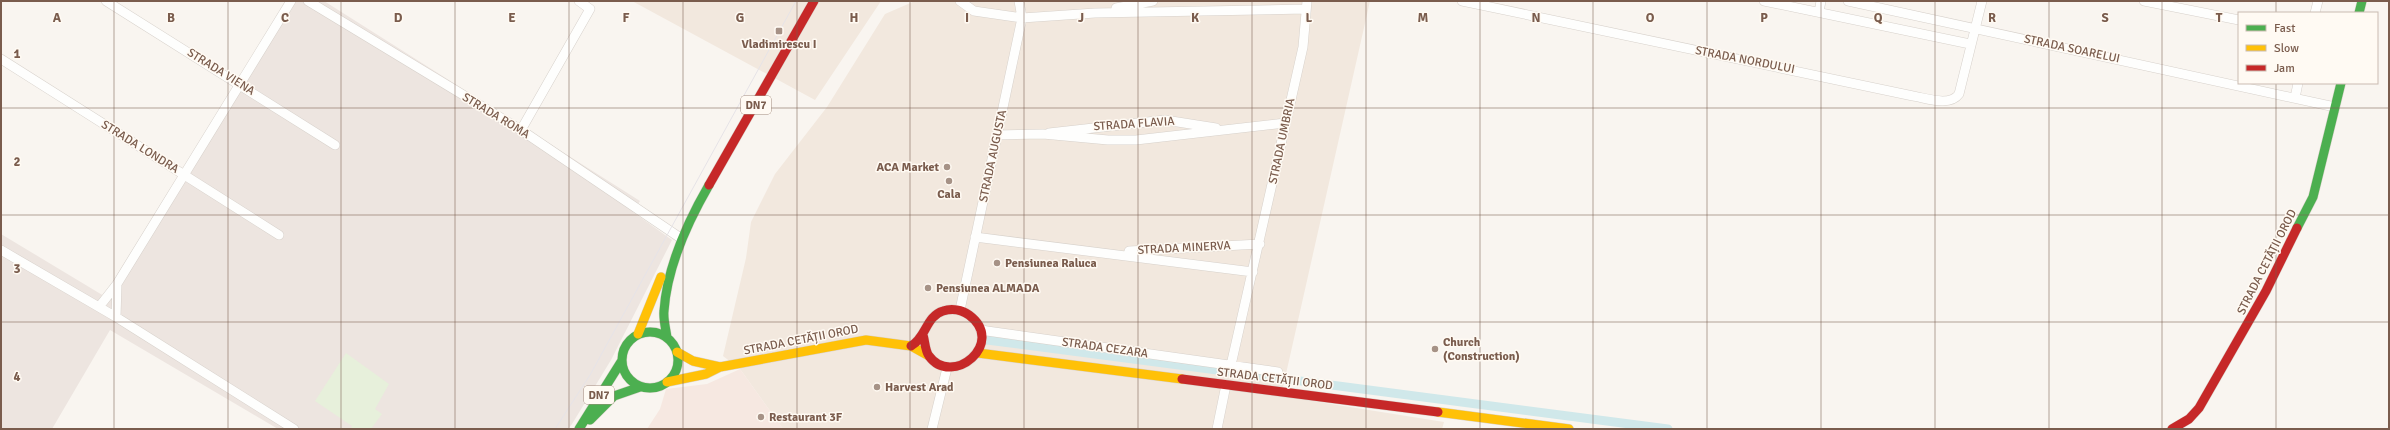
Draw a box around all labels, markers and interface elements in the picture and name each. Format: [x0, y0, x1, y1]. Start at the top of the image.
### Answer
text: A [53, 10, 62, 26]
text: B [167, 10, 175, 26]
text: C [281, 10, 289, 26]
text: D [394, 10, 403, 26]
text: E [508, 10, 516, 26]
text: F [623, 10, 630, 26]
text: G [736, 10, 744, 26]
text: H [850, 10, 858, 26]
text: I [965, 10, 969, 26]
text: J [1078, 10, 1084, 26]
text: K [1191, 10, 1199, 26]
text: L [1306, 10, 1313, 26]
text: M [1418, 10, 1429, 26]
text: N [1531, 10, 1541, 26]
text: O [1646, 10, 1655, 26]
text: P [1760, 10, 1768, 26]
text: Q [1874, 10, 1883, 26]
text: R [1988, 10, 1996, 26]
text: S [2101, 10, 2109, 26]
text: T [2216, 10, 2223, 26]
legend [2238, 12, 2378, 84]
text: Fast [2274, 21, 2295, 36]
marker: Vladimirescu I [774, 26, 784, 36]
street label: STRADA SOARELUI [2023, 32, 2121, 66]
place label: Vladimirescu I [741, 37, 817, 52]
text: Slow [2274, 41, 2299, 56]
street label: STRADA NORDULUI [1694, 43, 1796, 77]
street label: STRADA VIENA [184, 45, 258, 99]
text: 1 [13, 46, 21, 62]
text: Jam [2274, 61, 2295, 76]
street label: STRADA ROMA [459, 90, 533, 142]
road number: DN7 [741, 96, 771, 114]
street label: STRADA UMBRIA [1266, 96, 1299, 185]
street label: STRADA AUGUSTA [976, 108, 1010, 204]
street label: STRADA FLAVIA [1093, 114, 1176, 134]
street label: STRADA LONDRA [98, 117, 182, 177]
text: 2 [13, 154, 21, 170]
place label: ACA Market [876, 160, 939, 175]
marker: ACA Market [942, 162, 952, 172]
marker: Cala [944, 176, 954, 186]
place label: Cala [937, 187, 961, 202]
street label: STRADA CETĂȚII OROD [2234, 207, 2300, 317]
street label: STRADA MINERVA [1137, 238, 1232, 258]
place label: Pensiunea Raluca [1005, 256, 1097, 271]
marker: Pensiunea Raluca [992, 258, 1002, 268]
text: 3 [13, 261, 21, 277]
place label: Pensiunea ALMADA [936, 281, 1040, 296]
marker: Pensiunea ALMADA [923, 283, 933, 293]
street label: STRADA CETĂȚII OROD [742, 321, 860, 358]
street label: STRADA CEZARA [1061, 335, 1150, 362]
place label: Church (Construction) [1443, 335, 1520, 364]
marker: Church (Construction) [1430, 344, 1440, 354]
street label: STRADA CETĂȚII OROD [1216, 364, 1334, 394]
text: 4 [13, 369, 21, 385]
place label: Harvest Arad [885, 380, 954, 395]
marker: Harvest Arad [872, 382, 882, 392]
road number: DN7 [584, 386, 614, 404]
place label: Restaurant 3F [769, 410, 843, 425]
marker: Restaurant 3F [756, 412, 766, 422]

